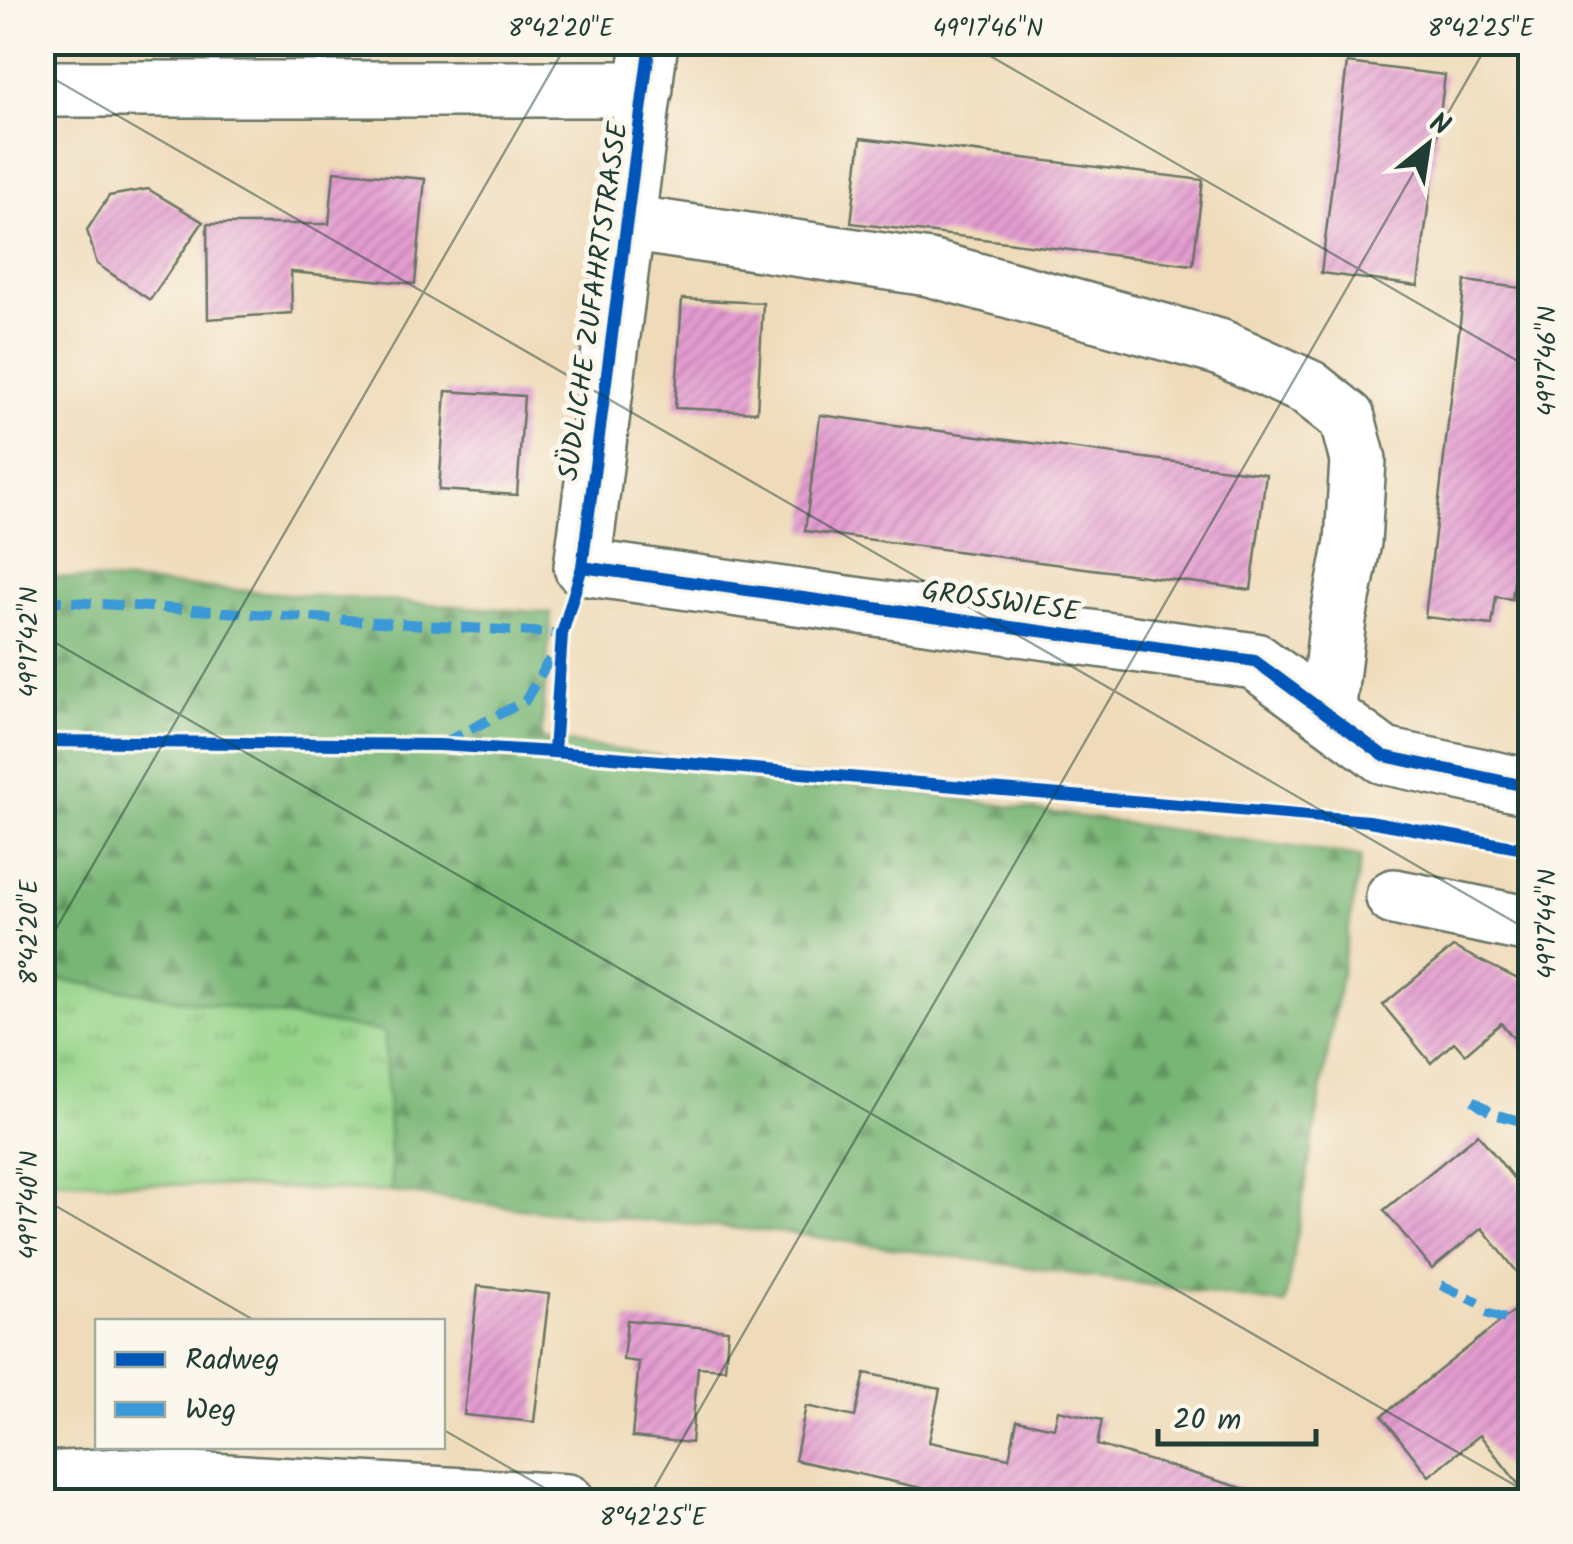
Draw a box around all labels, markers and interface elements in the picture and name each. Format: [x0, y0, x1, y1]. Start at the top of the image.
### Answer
text: 8°42'20"E [508, 9, 615, 49]
text: 49°17'46"N [933, 9, 1043, 49]
text: 8°42'25"E [1428, 9, 1536, 49]
north arrow [1378, 95, 1478, 195]
text: N [1420, 102, 1458, 150]
street label: SÜDLICHE ZUFAHRTSTRASSE [547, 118, 642, 484]
text: 49°17'46"N [1528, 306, 1568, 416]
street label: GROSSWIESE [919, 569, 1083, 636]
text: 49°17'42"N [10, 586, 50, 697]
text: 49°17'44"N [1528, 869, 1568, 979]
text: 8°42'20"E [10, 878, 50, 985]
text: 49°17'40"N [10, 1150, 50, 1259]
legend [95, 1319, 445, 1449]
text: Radweg [185, 1337, 280, 1385]
scale bar [1158, 1384, 1316, 1446]
text: Weg [185, 1387, 236, 1435]
text: 20 m [1173, 1397, 1241, 1445]
text: 8°42'25"E [600, 1498, 708, 1538]

